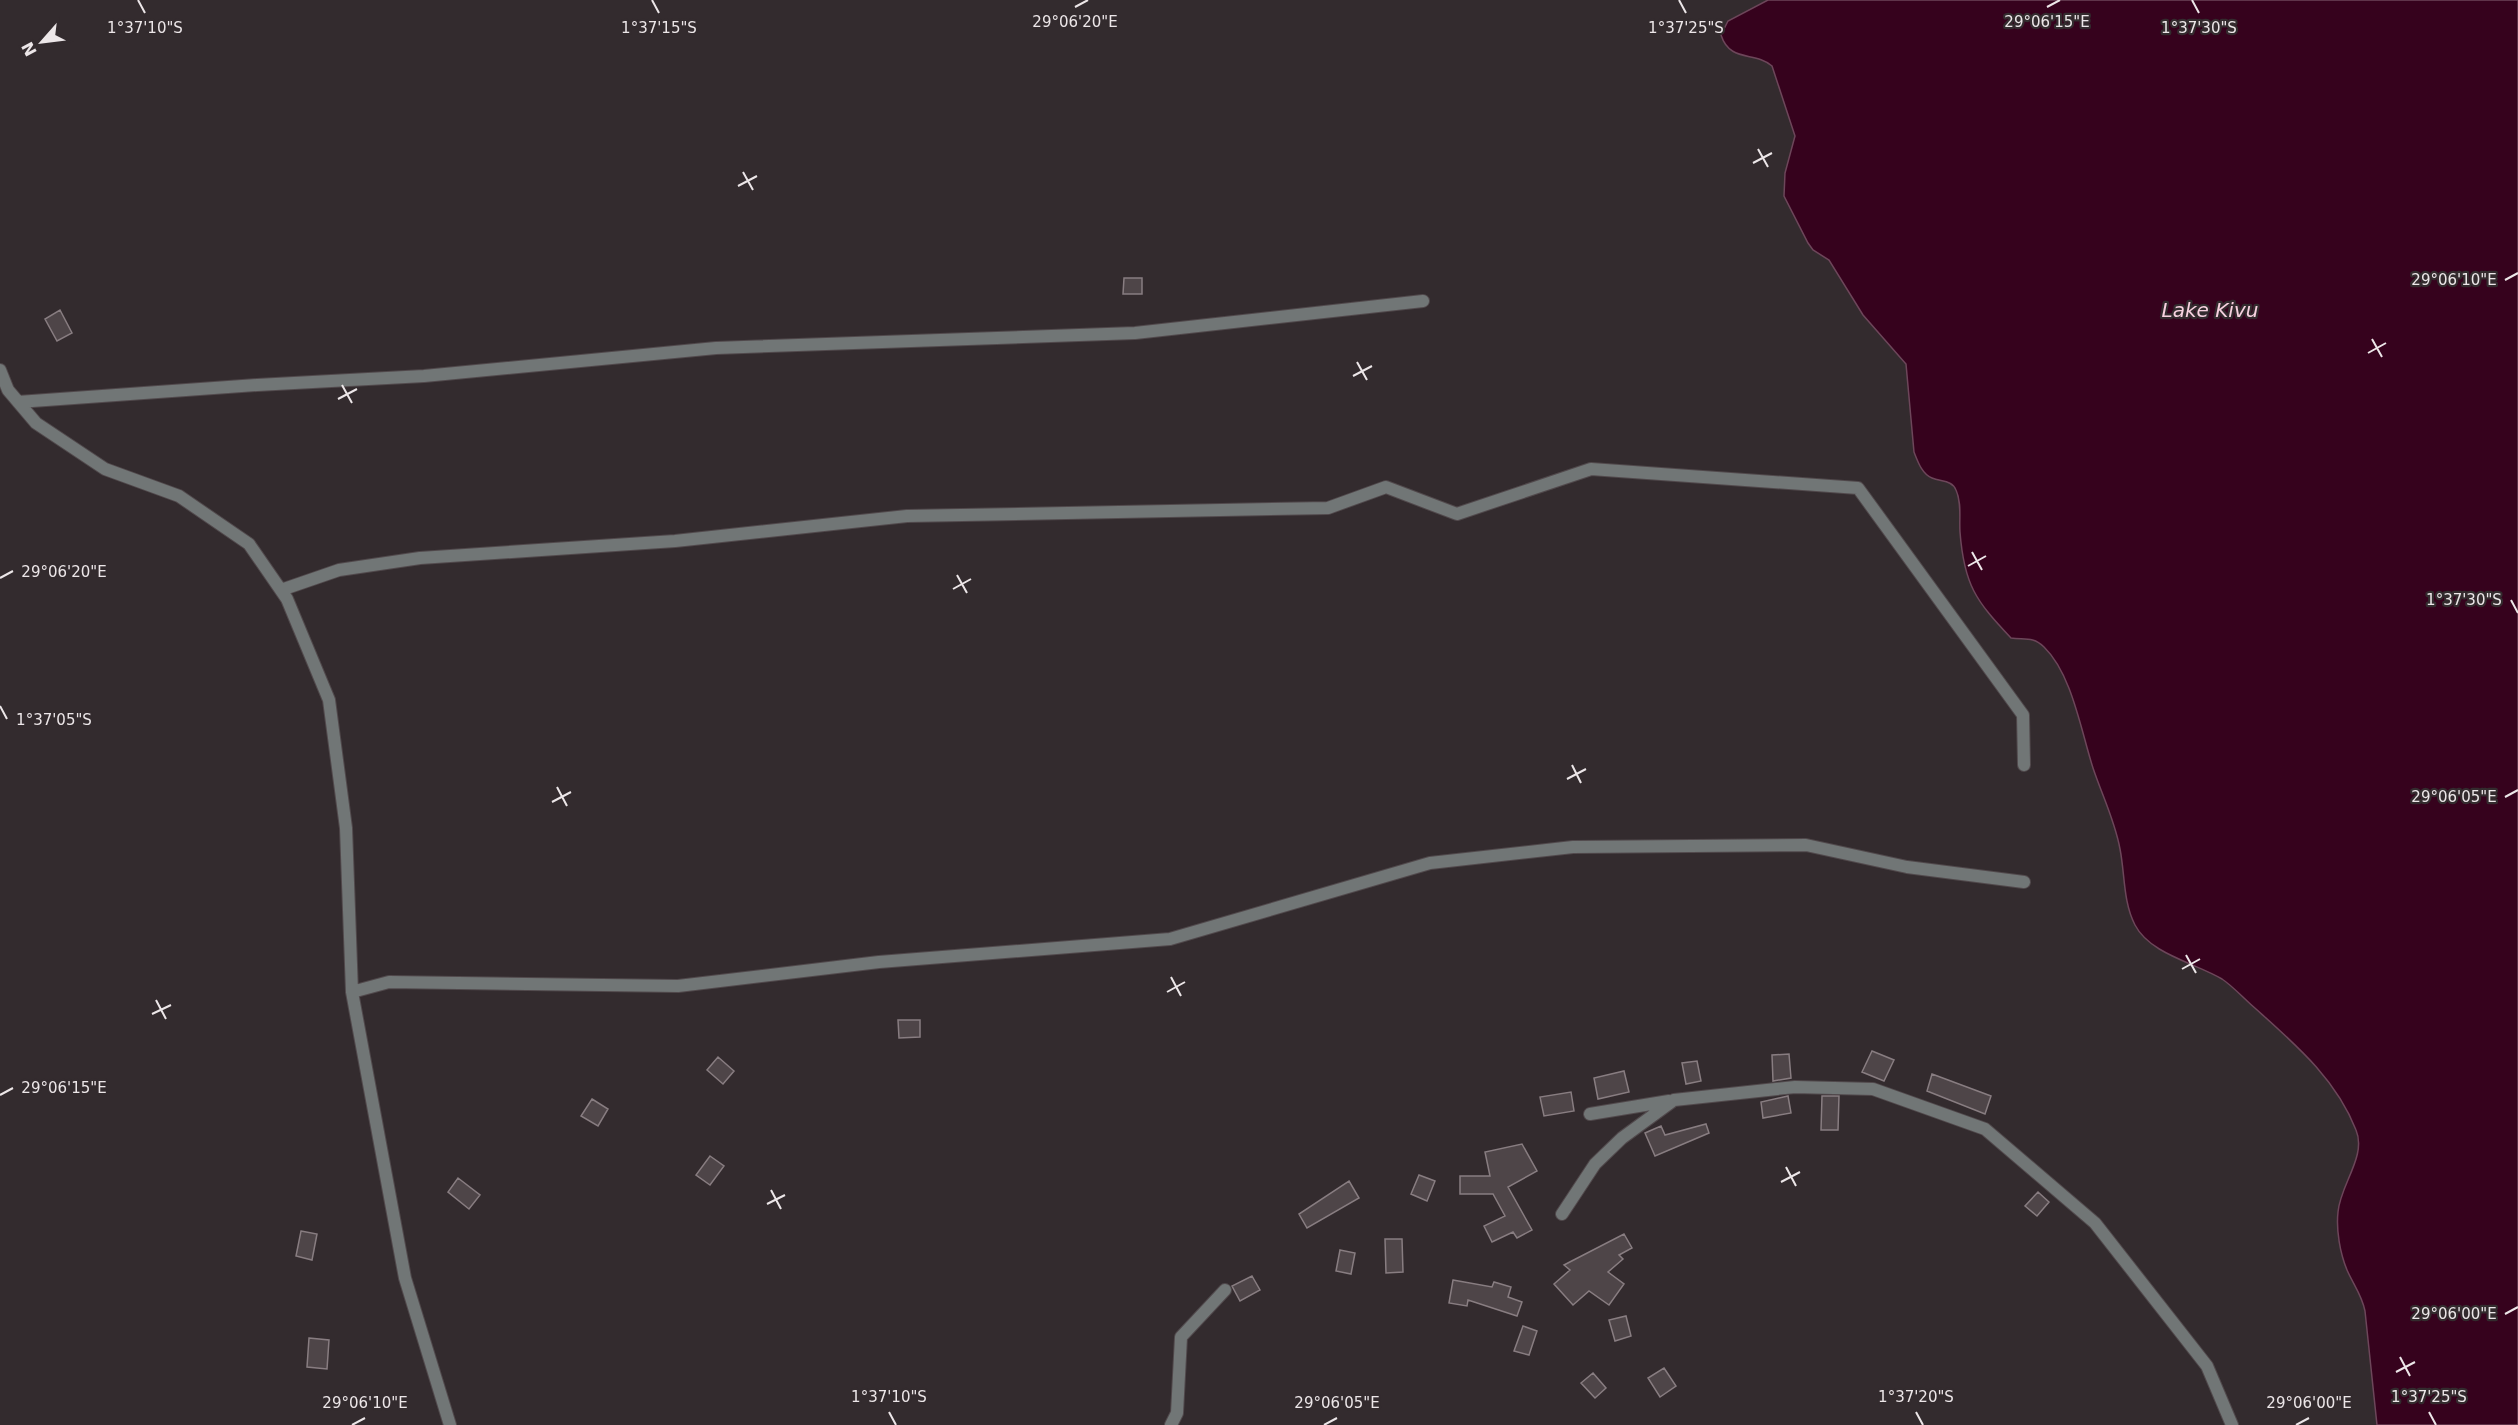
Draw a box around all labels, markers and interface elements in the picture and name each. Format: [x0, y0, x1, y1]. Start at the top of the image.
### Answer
north arrow [12, 12, 72, 72]
text: 29°06'20"E [1032, 13, 1118, 31]
text: 29°06'15"E [2004, 13, 2090, 31]
text: 1°37'10"S [107, 19, 183, 37]
text: 1°37'15"S [621, 19, 697, 37]
text: 1°37'25"S [1648, 19, 1724, 37]
text: 1°37'30"S [2161, 19, 2237, 37]
text: N [18, 38, 41, 59]
text: 29°06'10"E [2411, 271, 2497, 289]
water label: Lake Kivu [2162, 298, 2258, 322]
text: 29°06'20"E [21, 563, 107, 581]
text: 1°37'30"S [2426, 591, 2502, 609]
text: 1°37'05"S [16, 711, 92, 729]
text: 29°06'05"E [2411, 788, 2497, 806]
text: 29°06'15"E [21, 1079, 107, 1097]
text: 29°06'00"E [2411, 1305, 2497, 1323]
text: 1°37'10"S [851, 1388, 927, 1406]
text: 1°37'20"S [1878, 1388, 1954, 1406]
text: 1°37'25"S [2391, 1388, 2467, 1406]
text: 29°06'10"E [322, 1394, 408, 1412]
text: 29°06'05"E [1294, 1394, 1380, 1412]
text: 29°06'00"E [2266, 1394, 2352, 1412]

